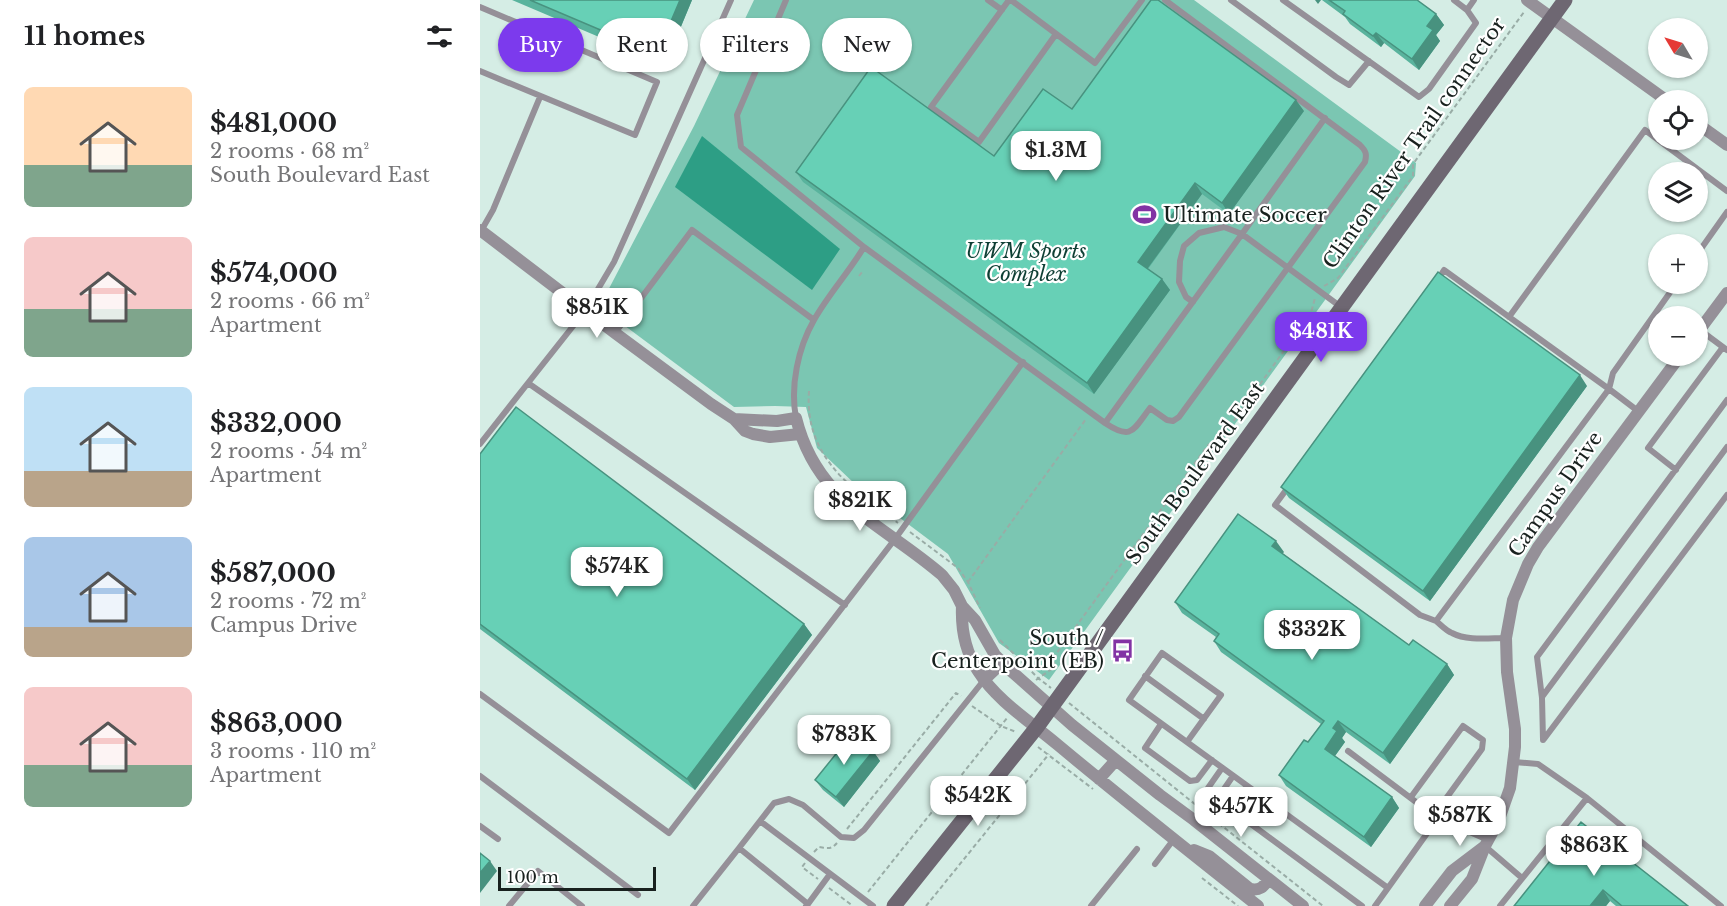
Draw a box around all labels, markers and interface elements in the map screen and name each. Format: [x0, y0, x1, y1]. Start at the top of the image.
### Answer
street label: Clinton River Trail connector [1318, 12, 1510, 273]
chip: Buy [498, 18, 584, 72]
chip: Rent [596, 18, 688, 72]
chip: Filters [700, 18, 810, 72]
chip: New [822, 18, 912, 72]
north arrow [1648, 18, 1708, 78]
map controls [1648, 18, 1708, 366]
text: 11 homes [24, 20, 145, 52]
icon: filters [423, 20, 456, 53]
button: locate [1648, 90, 1708, 150]
text: $481,000 [210, 107, 337, 139]
icon: home [72, 111, 144, 183]
pin: $1.3M [1014, 131, 1098, 182]
text: $1.3M [1025, 138, 1087, 162]
text: 2 rooms · 68 m² [210, 139, 369, 163]
button: layers [1648, 162, 1708, 222]
text: South Boulevard East [210, 163, 430, 187]
sports icon: Ultimate Soccer [1132, 202, 1158, 228]
place label: Ultimate Soccer [1163, 203, 1327, 227]
button: + [1648, 234, 1708, 294]
park label: UWM Sports Complex [966, 239, 1087, 286]
text: $574,000 [210, 257, 338, 289]
icon: home [72, 261, 144, 333]
pin: $851K [555, 288, 639, 339]
text: 2 rooms · 66 m² [210, 289, 370, 313]
text: $851K [566, 295, 628, 319]
button: − [1648, 306, 1708, 366]
pin: $481K [1279, 312, 1363, 363]
text: Apartment [210, 313, 321, 337]
text: $481K [1289, 319, 1353, 343]
street label: South Boulevard East [1121, 377, 1270, 569]
text: $332,000 [210, 407, 342, 439]
icon: home [72, 411, 144, 483]
street label: Campus Drive [1503, 427, 1607, 561]
text: 2 rooms · 54 m² [210, 439, 367, 463]
text: Apartment [210, 463, 321, 487]
pin: $821K [818, 481, 902, 532]
text: $821K [828, 488, 892, 512]
pin: $574K [575, 547, 659, 598]
text: $574K [585, 554, 649, 578]
text: $587,000 [210, 557, 336, 589]
icon: home [72, 561, 144, 633]
text: 2 rooms · 72 m² [210, 589, 367, 613]
pin: $332K [1270, 610, 1354, 661]
text: Campus Drive [210, 613, 358, 637]
text: $332K [1278, 617, 1346, 641]
place label: South / Centerpoint (EB) [931, 626, 1104, 673]
bus stop icon: South / Centerpoint (EB) [1109, 637, 1135, 663]
text: $863,000 [210, 707, 343, 739]
icon: home [72, 711, 144, 783]
pin: $783K [802, 715, 886, 766]
text: $783K [811, 722, 877, 746]
text: 3 rooms · 110 m² [210, 739, 376, 763]
text: Apartment [210, 763, 321, 787]
pin: $542K [936, 776, 1020, 827]
text: $542K [944, 783, 1012, 807]
pin: $457K [1199, 787, 1283, 838]
text: $457K [1209, 794, 1273, 818]
pin: $587K [1418, 796, 1502, 847]
text: $587K [1428, 803, 1492, 827]
pin: $863K [1552, 826, 1636, 877]
text: $863K [1560, 833, 1628, 857]
scale bar [498, 864, 656, 892]
text: 100 m [507, 867, 559, 887]

